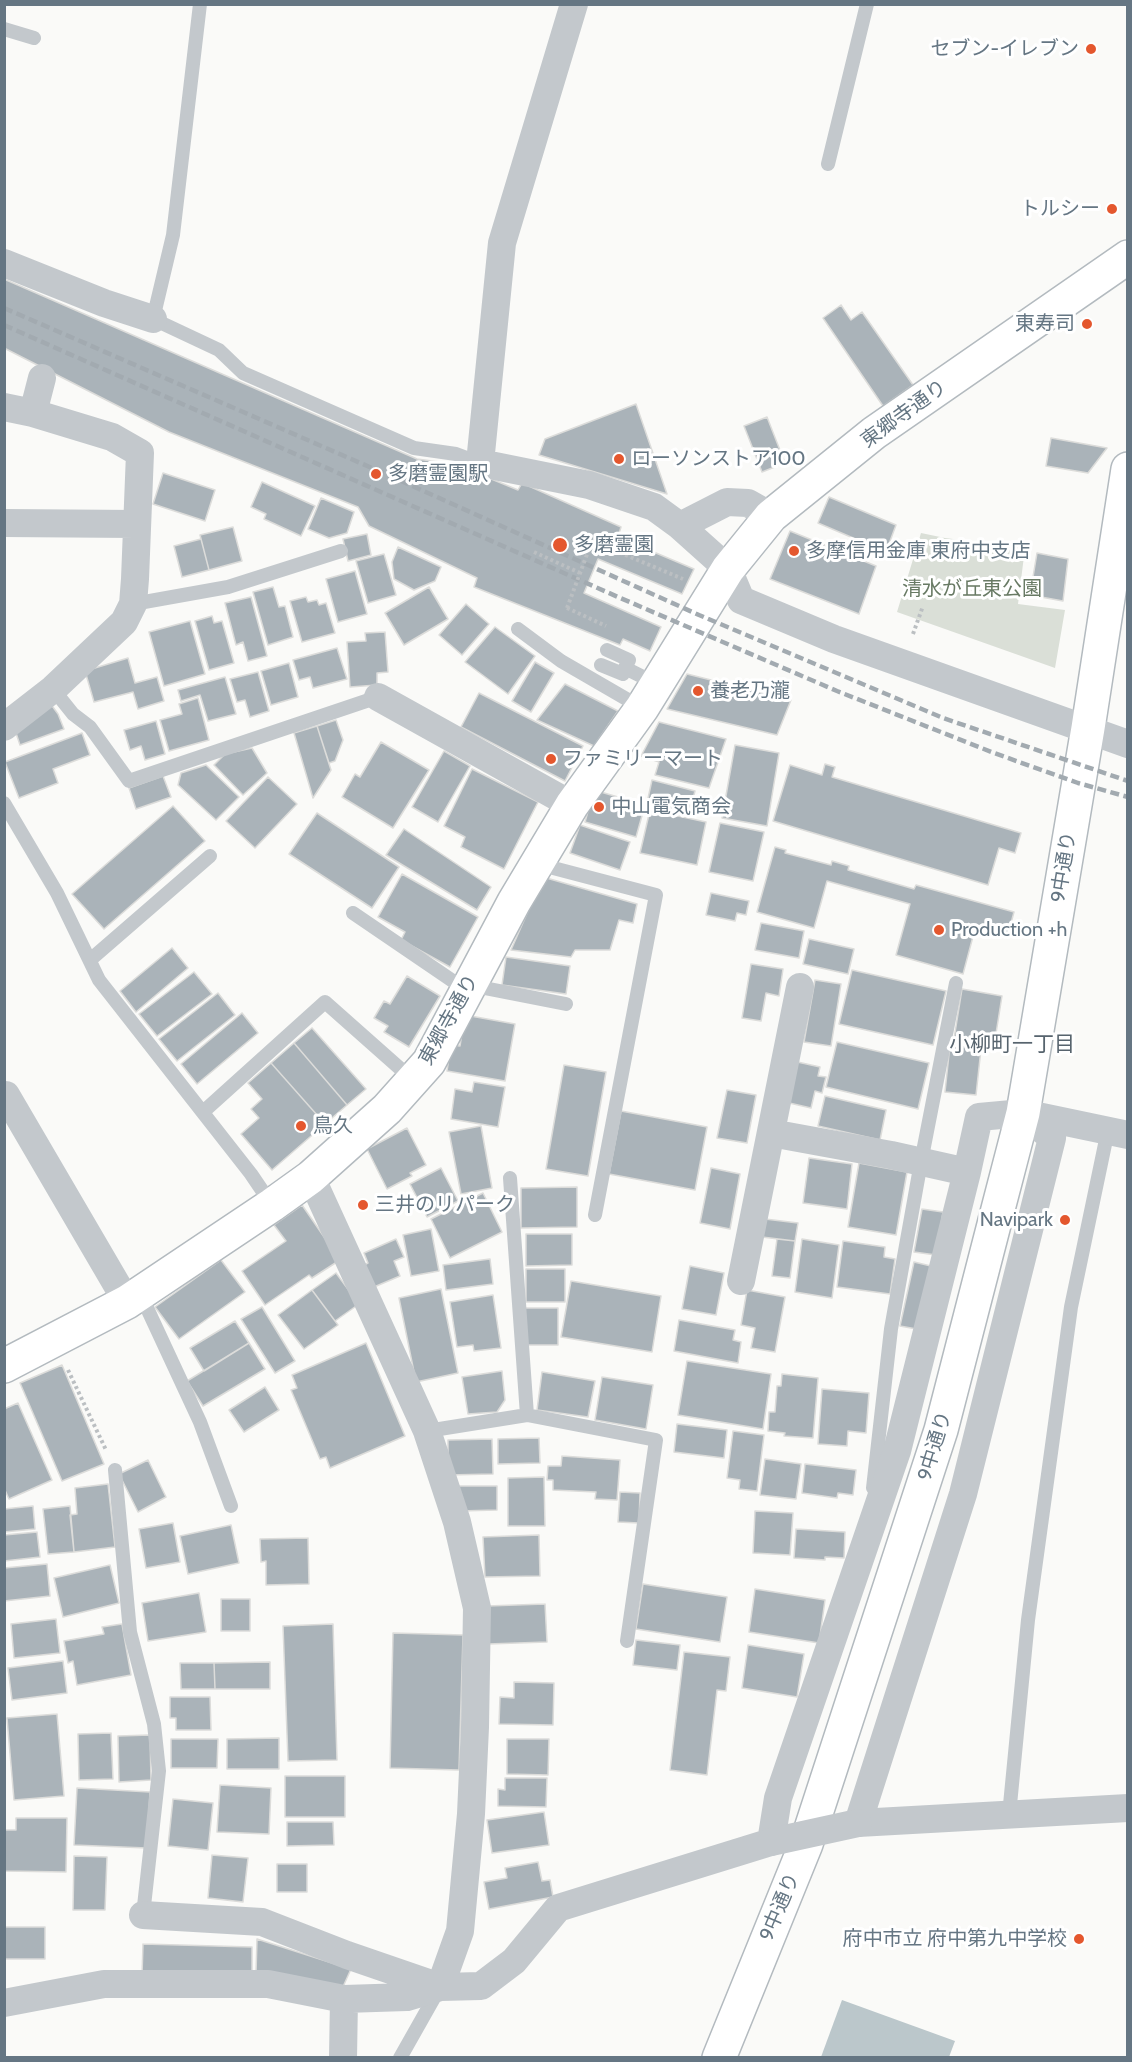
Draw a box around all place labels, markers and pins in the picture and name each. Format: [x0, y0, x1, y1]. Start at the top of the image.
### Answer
place label: セブン-イレブン [931, 37, 1079, 61]
marker: セブン-イレブン [1084, 42, 1098, 56]
place label: トルシー [1020, 197, 1100, 221]
marker: トルシー [1105, 202, 1119, 216]
place label: 東寿司 [1015, 312, 1075, 336]
marker: 東寿司 [1080, 317, 1094, 331]
place label: ローソンストア100 [631, 447, 805, 471]
marker: ローソンストア100 [612, 452, 626, 466]
place label: 多磨霊園駅 [388, 462, 488, 486]
marker: 多磨霊園駅 [369, 467, 383, 481]
place label: 多磨霊園 [574, 533, 654, 557]
marker: 多磨霊園 [551, 536, 569, 554]
place label: 多摩信用金庫 東府中支店 [806, 539, 1030, 563]
marker: 多摩信用金庫 東府中支店 [787, 544, 801, 558]
place label: 養老乃瀧 [710, 679, 790, 703]
marker: 養老乃瀧 [691, 684, 705, 698]
place label: ファミリーマート [563, 747, 723, 771]
marker: ファミリーマート [544, 752, 558, 766]
place label: 中山電気商会 [611, 795, 731, 819]
marker: 中山電気商会 [592, 800, 606, 814]
place label: Production +h [951, 918, 1067, 942]
marker: Production +h [932, 923, 946, 937]
place label: 鳥久 [313, 1114, 353, 1138]
marker: 鳥久 [294, 1119, 308, 1133]
place label: 三井のリパーク [375, 1193, 515, 1217]
marker: 三井のリパーク [356, 1198, 370, 1212]
place label: Navipark [980, 1208, 1053, 1232]
marker: Navipark [1058, 1213, 1072, 1227]
place label: 府中市立 府中第九中学校 [843, 1927, 1067, 1951]
marker: 府中市立 府中第九中学校 [1072, 1932, 1086, 1946]

